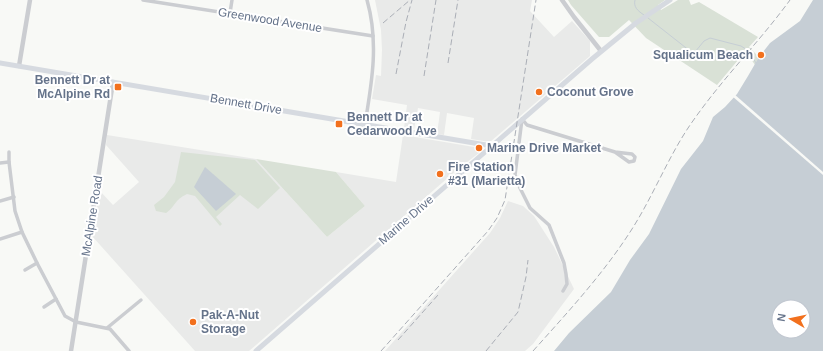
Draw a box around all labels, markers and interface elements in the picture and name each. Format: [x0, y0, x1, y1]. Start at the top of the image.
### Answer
street label: Greenwood Avenue [217, 5, 323, 35]
place label: Squalicum Beach [653, 48, 753, 62]
marker: Squalicum Beach [756, 50, 766, 60]
place label: Bennett Dr at McAlpine Rd [35, 73, 110, 101]
marker: Bennett Dr at McAlpine Rd [113, 82, 123, 92]
place label: Coconut Grove [547, 85, 634, 99]
marker: Coconut Grove [534, 87, 544, 97]
street label: Bennett Drive [209, 91, 283, 117]
place label: Bennett Dr at Cedarwood Ave [347, 110, 437, 138]
marker: Bennett Dr at Cedarwood Ave [334, 119, 344, 129]
place label: Marine Drive Market [487, 141, 601, 155]
marker: Marine Drive Market [474, 143, 484, 153]
place label: Fire Station #31 (Marietta) [448, 160, 525, 188]
marker: Fire Station #31 (Marietta) [435, 169, 445, 179]
street label: McAlpine Road [79, 175, 105, 257]
street label: Marine Drive [376, 192, 437, 248]
north arrow [771, 299, 811, 339]
place label: Pak-A-Nut Storage [201, 308, 259, 336]
text: N [775, 313, 788, 322]
marker: Pak-A-Nut Storage [188, 317, 198, 327]

